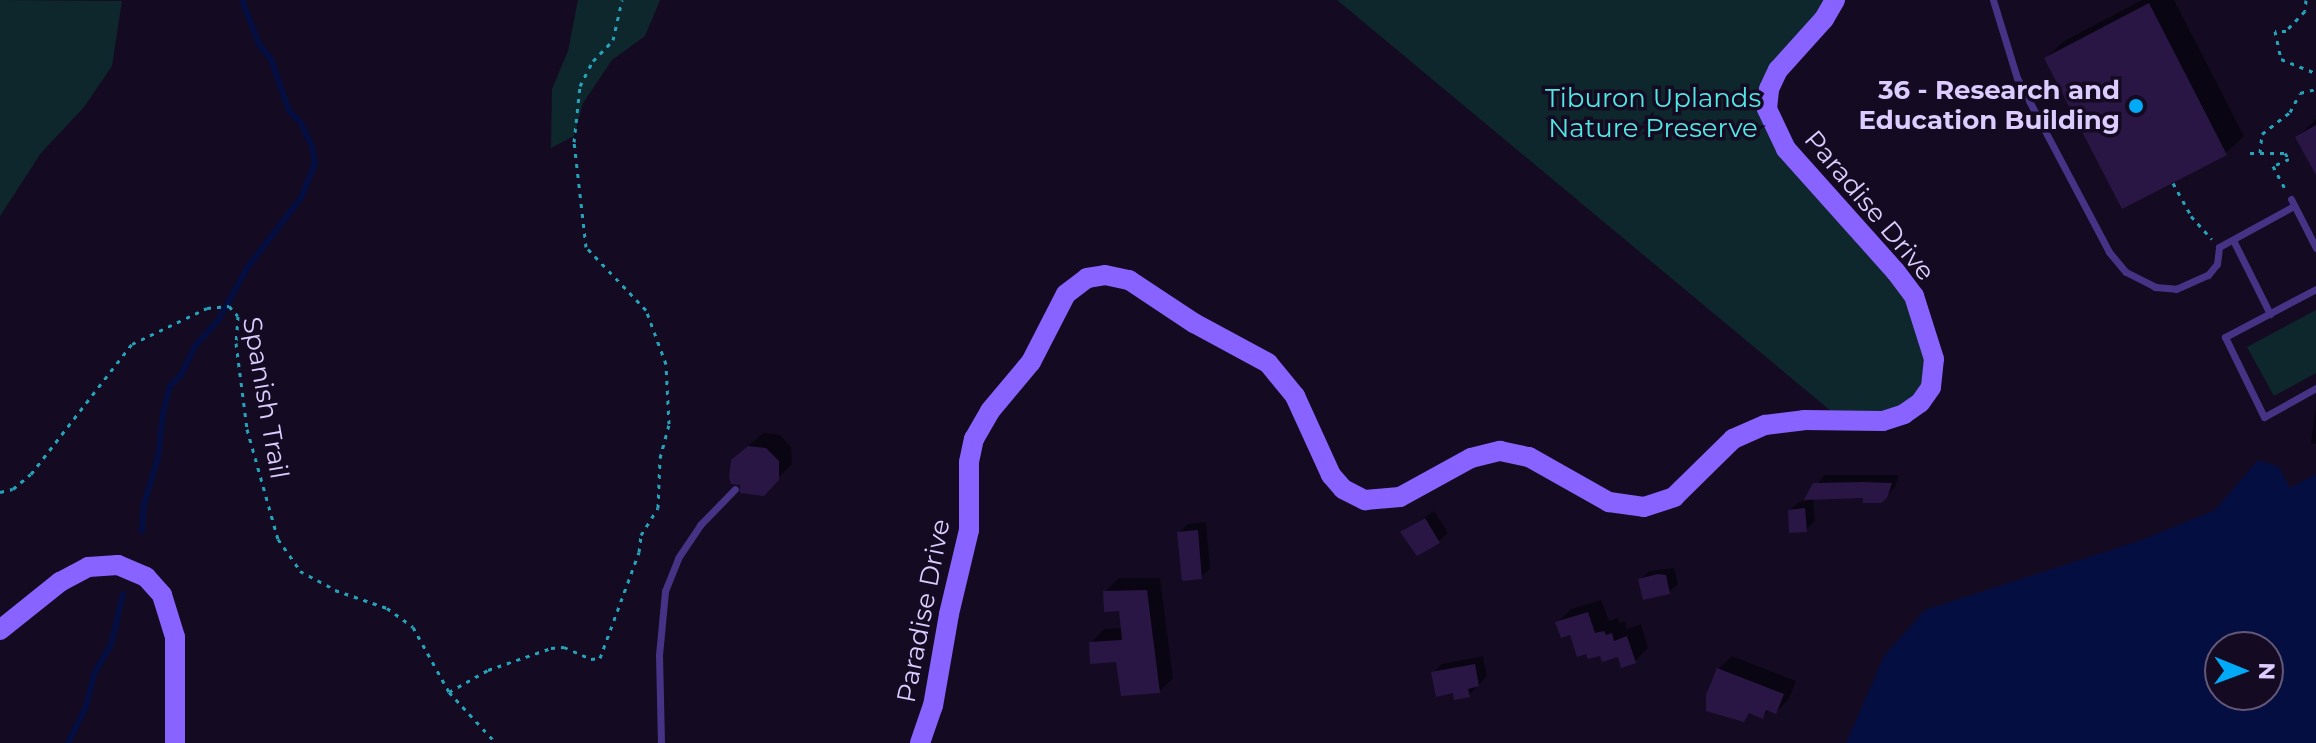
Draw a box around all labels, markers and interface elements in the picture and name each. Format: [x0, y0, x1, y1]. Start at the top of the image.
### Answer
place label: 36 - Research and Education Building [1858, 75, 2120, 136]
park label: Tiburon Uplands Nature Preserve [1545, 83, 1761, 144]
marker: 36 - Research and Education Building [2127, 97, 2145, 115]
street label: Paradise Drive [1797, 125, 1941, 287]
street label: Spanish Trail [235, 315, 295, 481]
street label: Paradise Drive [891, 517, 957, 705]
north arrow [2204, 631, 2284, 711]
text: N [2253, 662, 2280, 681]

